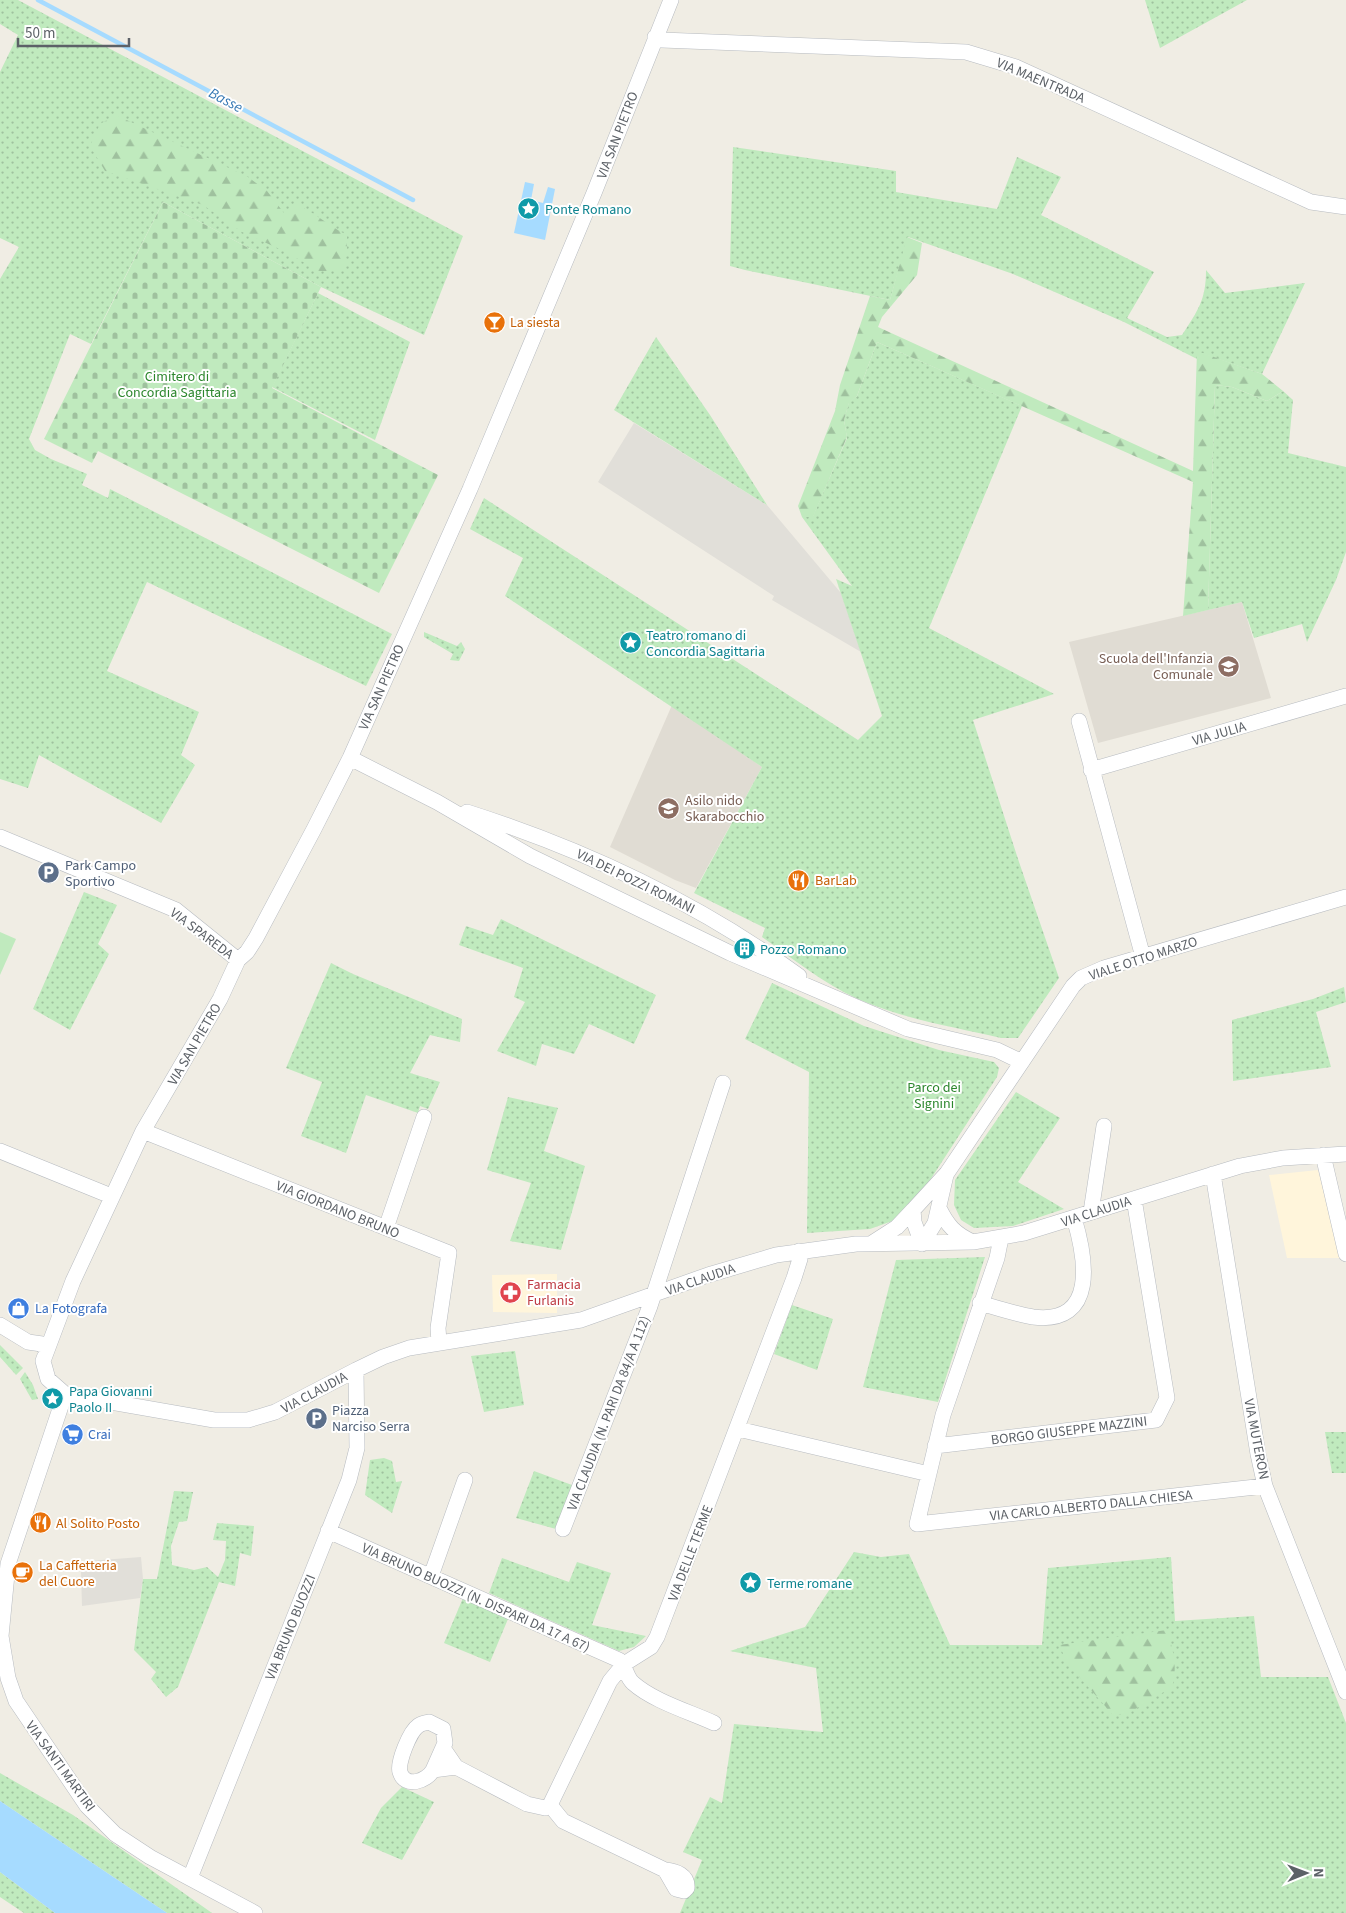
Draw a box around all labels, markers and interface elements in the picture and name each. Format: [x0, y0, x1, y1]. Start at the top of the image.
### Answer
scale bar [18, 15, 129, 47]
text: 50 m [25, 23, 55, 44]
street label: VIA MAENTRADA [993, 53, 1088, 109]
water label: Basse [205, 83, 247, 118]
street label: VIA SAN PIETRO [592, 89, 644, 182]
place icon: Ponte Romano [517, 197, 541, 221]
place label: Ponte Romano [545, 200, 631, 220]
bar icon: La siesta [482, 310, 506, 334]
place label: La siesta [510, 313, 560, 333]
park label: Cimitero di Concordia Sagittaria [117, 367, 237, 403]
place label: Teatro romano di Concordia Sagittaria [646, 626, 765, 662]
place icon: Teatro romano di Concordia Sagittaria [618, 631, 642, 655]
street label: VIA SAN PIETRO [354, 641, 410, 733]
place label: Scuola dell'Infanzia Comunale [1099, 649, 1213, 685]
school or university icon: Scuola dell'Infanzia Comunale [1217, 654, 1241, 678]
street label: VIA JULIA [1190, 717, 1249, 751]
place label: Asilo nido Skarabocchio [685, 791, 764, 827]
school or university icon: Asilo nido Skarabocchio [657, 796, 681, 820]
street label: VIA DEI POZZI ROMANI [573, 844, 698, 919]
place label: Park Campo Sportivo [65, 856, 136, 892]
parking icon: Park Campo Sportivo [37, 861, 61, 885]
restaurant icon: BarLab [787, 868, 811, 892]
place label: BarLab [815, 871, 857, 891]
street label: VIA SPAREDA [165, 903, 238, 965]
street label: VIALE OTTO MARZO [1086, 932, 1200, 986]
building icon: Pozzo Romano [732, 937, 756, 961]
place label: Pozzo Romano [760, 940, 847, 960]
street label: VIA SAN PIETRO [163, 1000, 227, 1089]
park label: Parco dei Signini [907, 1078, 961, 1114]
street label: VIA GIORDANO BRUNO [273, 1176, 402, 1244]
street label: VIA CLAUDIA [1059, 1191, 1134, 1233]
street label: VIA CLAUDIA [663, 1259, 738, 1301]
place label: Farmacia Furlanis [527, 1275, 581, 1311]
pharmacy icon: Farmacia Furlanis [499, 1280, 523, 1304]
shop icon: La Fotografa [7, 1296, 31, 1320]
place label: La Fotografa [35, 1299, 107, 1319]
street label: VIA CLAUDIA (N. PARI DA 84/A A 112) [562, 1313, 655, 1514]
street label: VIA CLAUDIA [278, 1367, 351, 1419]
place label: Papa Giovanni Paolo II [69, 1382, 153, 1418]
place icon: Papa Giovanni Paolo II [41, 1387, 65, 1411]
street label: VIA MUTERON [1238, 1397, 1274, 1481]
place label: Piazza Narciso Serra [332, 1401, 410, 1437]
parking icon: Piazza Narciso Serra [304, 1406, 328, 1430]
street label: BORGO GIUSEPPE MAZZINI [990, 1411, 1148, 1451]
supermarket icon: Crai [60, 1422, 84, 1446]
place label: Crai [88, 1425, 111, 1445]
street label: VIA CARLO ALBERTO DALLA CHIESA [989, 1485, 1194, 1527]
street label: VIA DELLE TERME [663, 1502, 718, 1604]
restaurant icon: Al Solito Posto [28, 1511, 52, 1535]
place label: Al Solito Posto [56, 1514, 140, 1534]
street label: VIA BRUNO BUOZZI (N. DISPARI DA 17 A 67) [358, 1538, 593, 1658]
place label: La Caffetteria del Cuore [39, 1556, 117, 1592]
cafe icon: La Caffetteria del Cuore [11, 1561, 35, 1585]
street label: VIA BRUNO BUOZZI [261, 1571, 321, 1683]
place icon: Terme romane [739, 1571, 763, 1595]
place label: Terme romane [767, 1574, 852, 1594]
street label: VIA SANTI MARTIRI [20, 1717, 100, 1816]
north arrow [1281, 1848, 1331, 1898]
text: N [1308, 1868, 1328, 1878]

